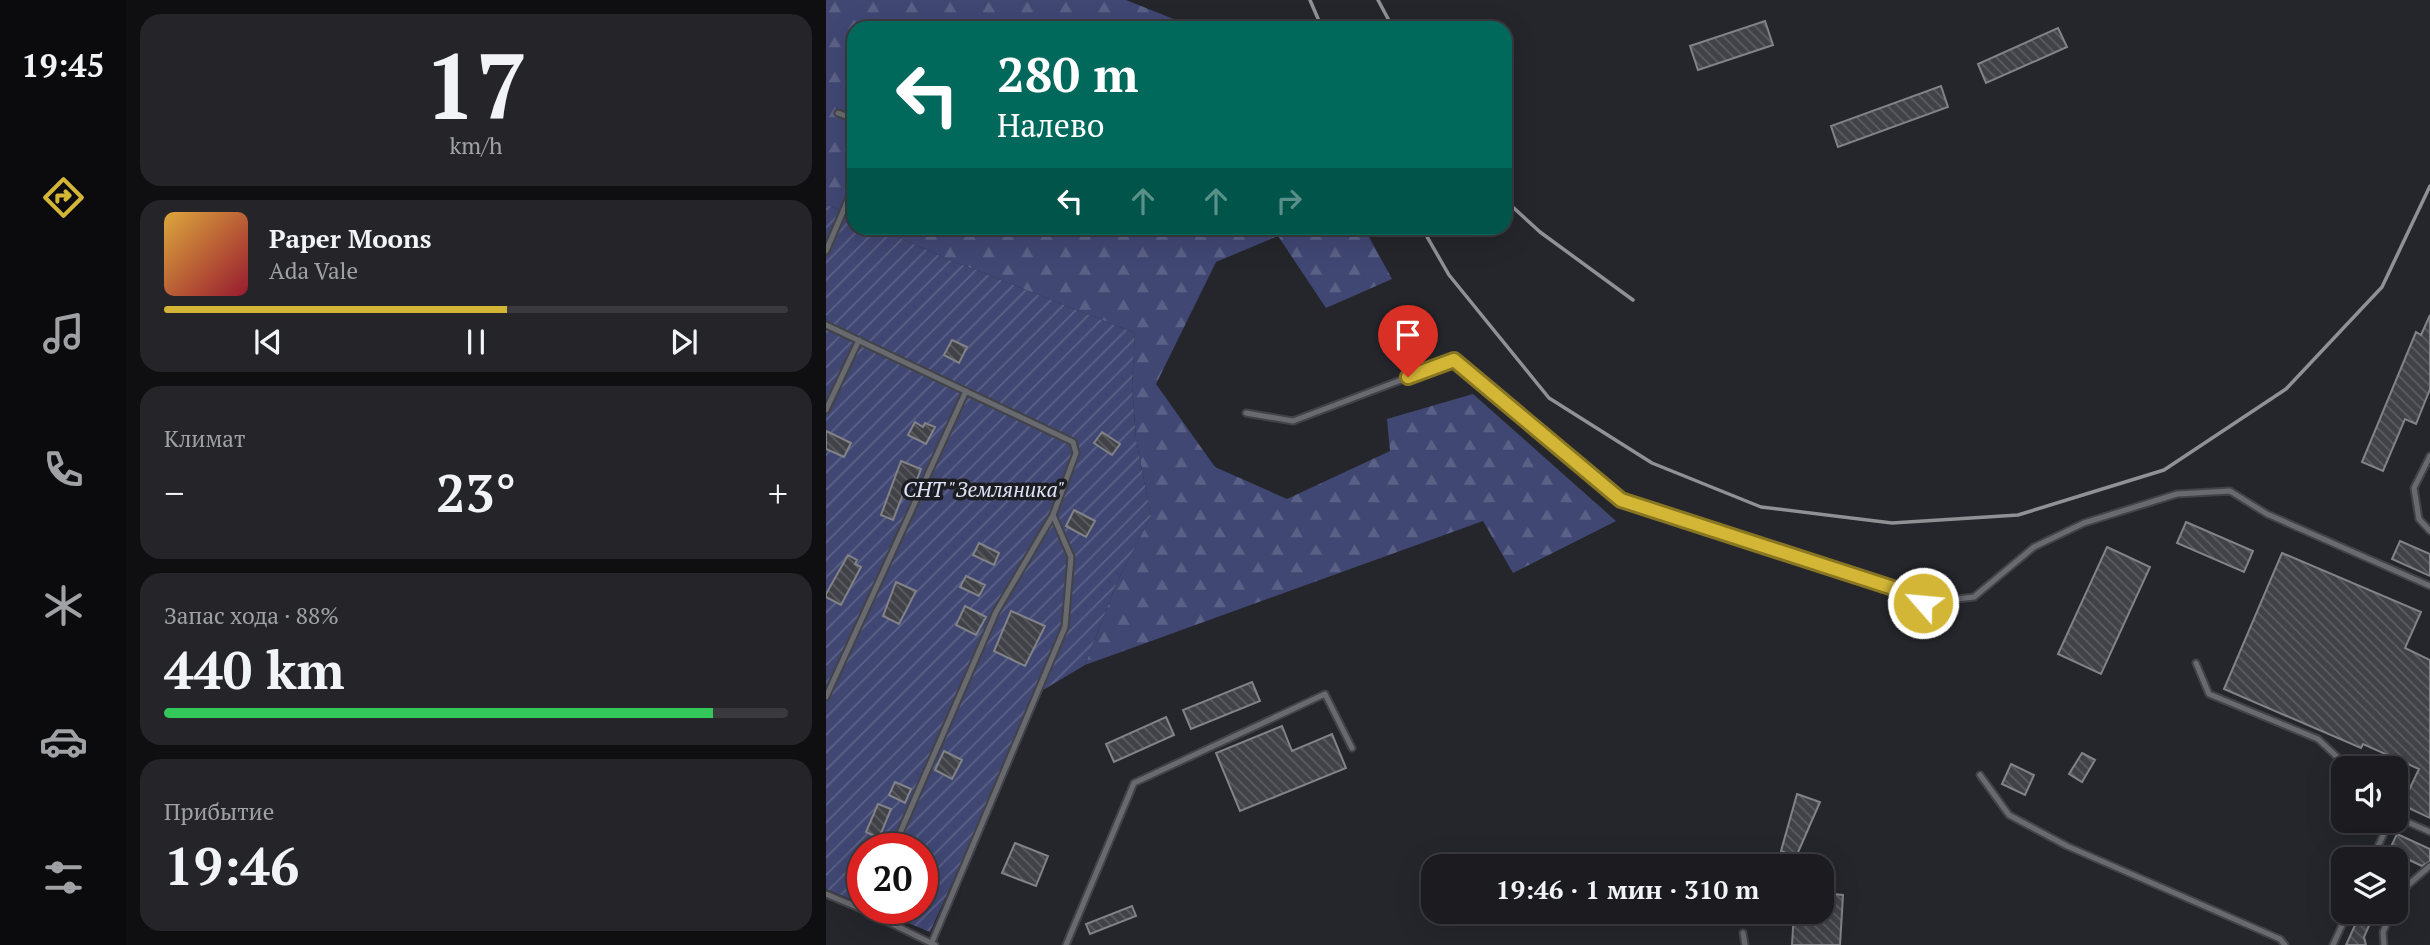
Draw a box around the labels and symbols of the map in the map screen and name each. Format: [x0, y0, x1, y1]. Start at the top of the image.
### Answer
pin [1378, 305, 1438, 377]
park label: СНТ "Земляника" [903, 475, 1065, 503]
position arrow [1886, 566, 1960, 640]
speed limit sign: 20 [847, 833, 938, 924]

